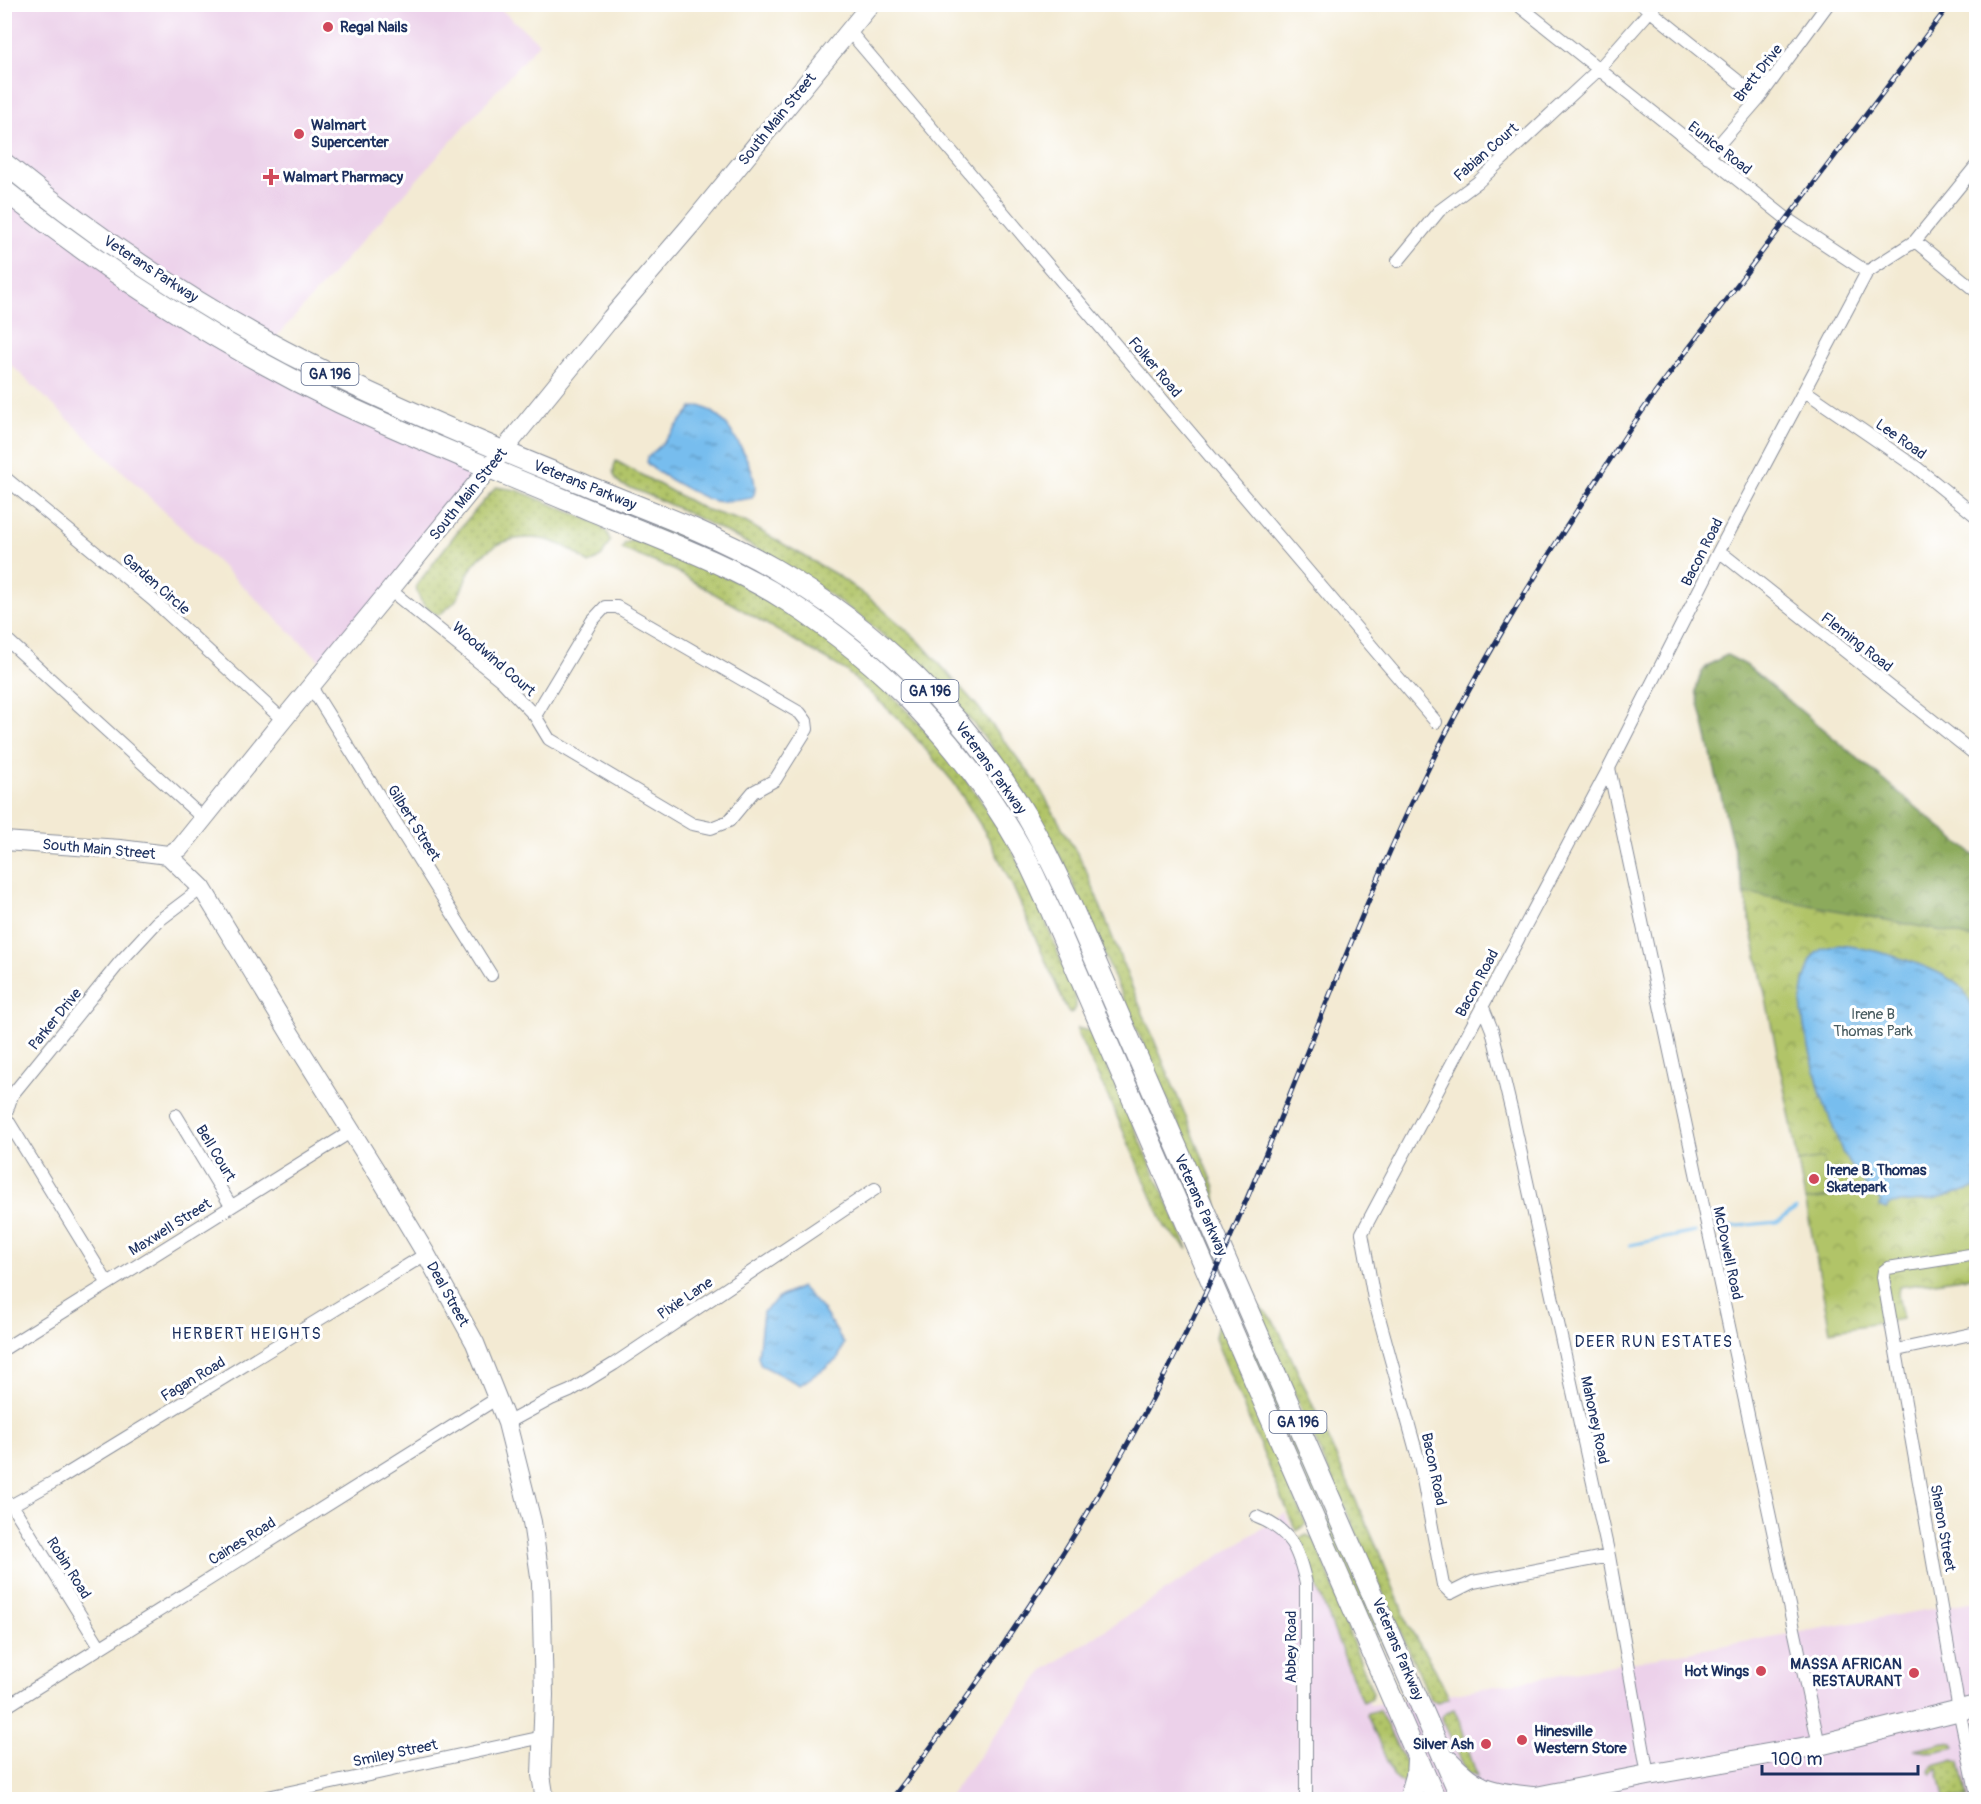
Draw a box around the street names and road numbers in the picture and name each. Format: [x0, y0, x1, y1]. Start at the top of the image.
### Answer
street label: Brett Drive [1730, 40, 1787, 106]
street label: South Main Street [734, 69, 821, 169]
street label: Fabian Court [1450, 118, 1523, 186]
street label: Eunice Road [1684, 118, 1755, 179]
street label: Veterans Parkway [100, 232, 202, 308]
street label: Folker Road [1124, 333, 1185, 401]
road number: GA 196 [302, 363, 358, 385]
street label: Lee Road [1872, 415, 1930, 464]
street label: South Main Street [425, 444, 512, 544]
street label: Veterans Parkway [530, 456, 640, 515]
street label: Bacon Road [1677, 515, 1728, 589]
street label: Garden Circle [118, 550, 194, 620]
street label: Fleming Road [1817, 608, 1896, 676]
street label: Woodwind Court [448, 618, 540, 701]
road number: GA 196 [902, 680, 958, 702]
street label: Veterans Parkway [951, 718, 1031, 819]
street label: Gilbert Street [383, 782, 445, 866]
street label: South Main Street [42, 835, 157, 864]
street label: Bacon Road [1452, 946, 1503, 1020]
street label: Parker Drive [25, 984, 87, 1054]
street label: Bell Court [191, 1122, 240, 1186]
street label: Veterans Parkway [1170, 1151, 1232, 1260]
street label: Maxwell Street [125, 1194, 216, 1260]
street label: McDowell Road [1708, 1205, 1747, 1301]
street label: Deal Street [422, 1258, 474, 1331]
street label: Pixie Lane [654, 1273, 717, 1324]
street label: Fagan Road [158, 1353, 229, 1406]
street label: Mahoney Road [1576, 1374, 1613, 1466]
road number: GA 196 [1270, 1411, 1326, 1433]
street label: Bacon Road [1417, 1431, 1450, 1507]
street label: Sharon Street [1925, 1483, 1960, 1574]
street label: Caines Road [205, 1513, 279, 1570]
street label: Robin Road [42, 1534, 95, 1603]
street label: Veterans Parkway [1367, 1595, 1428, 1704]
street label: Abbey Road [1282, 1611, 1301, 1683]
street label: Smiley Street [351, 1735, 440, 1772]

